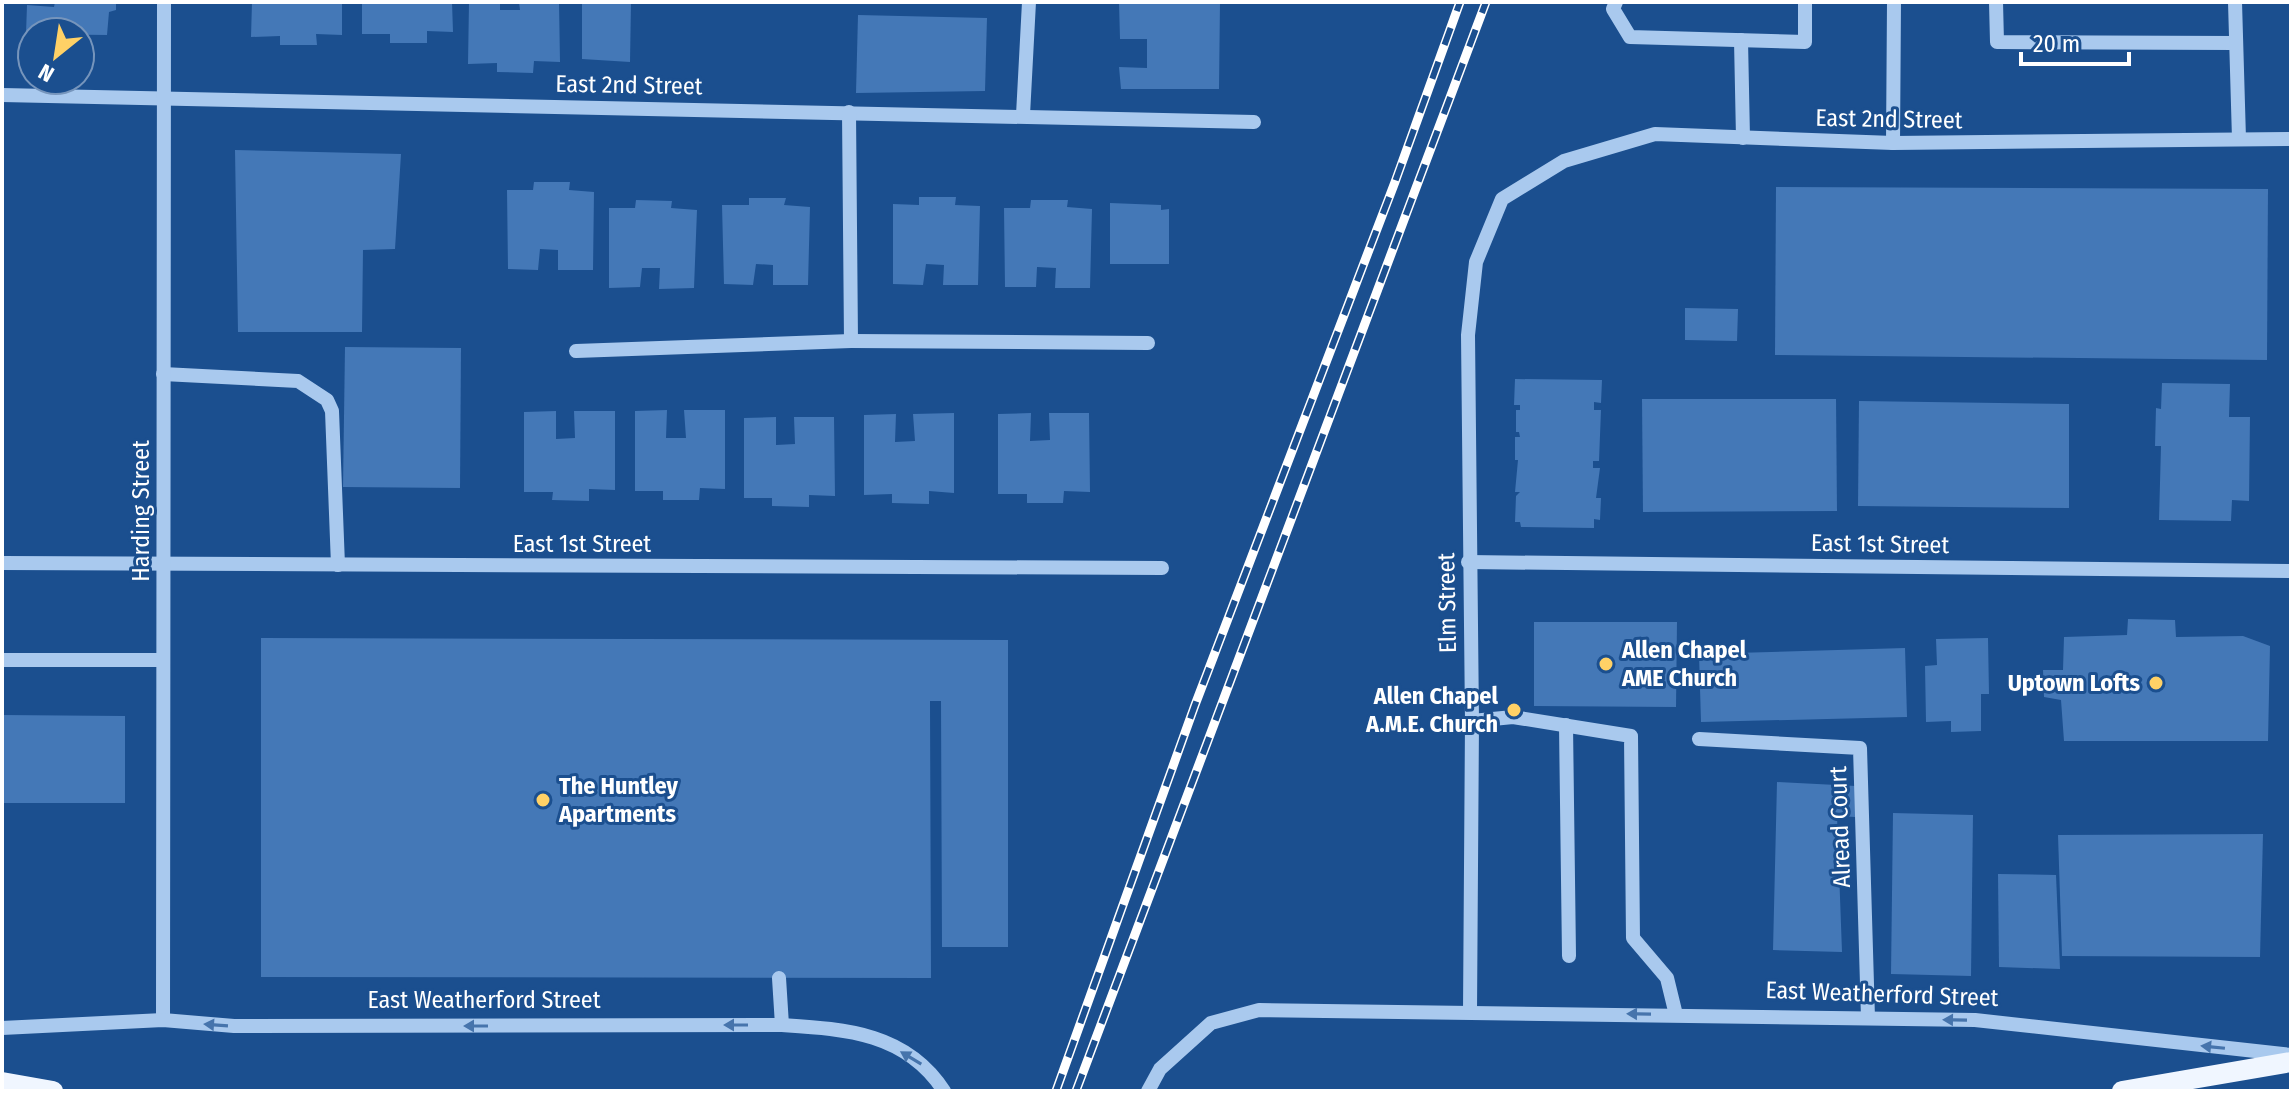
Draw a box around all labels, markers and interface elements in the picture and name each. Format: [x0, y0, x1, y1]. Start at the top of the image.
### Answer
north arrow [16, 16, 96, 96]
scale bar [2021, 16, 2129, 66]
text: 20 m [2033, 30, 2080, 58]
text: N [34, 58, 59, 88]
street label: East 2nd Street [555, 70, 703, 100]
street label: East 2nd Street [1815, 104, 1963, 134]
street label: Harding Street [127, 440, 155, 582]
street label: East 1st Street [1811, 529, 1950, 559]
street label: East 1st Street [513, 530, 651, 558]
street label: Elm Street [1432, 552, 1462, 654]
place label: Allen Chapel AME Church [1621, 636, 1747, 692]
marker: Allen Chapel AME Church [1597, 655, 1615, 673]
place label: Uptown Lofts [2008, 669, 2140, 697]
marker: Uptown Lofts [2147, 674, 2165, 692]
place label: Allen Chapel A.M.E. Church [1365, 682, 1498, 738]
marker: Allen Chapel A.M.E. Church [1505, 701, 1523, 719]
street label: Alread Court [1824, 766, 1856, 888]
place label: The Huntley Apartments [558, 772, 679, 828]
marker: The Huntley Apartments [534, 791, 552, 809]
street label: East Weatherford Street [1765, 976, 1999, 1012]
street label: East Weatherford Street [367, 986, 601, 1014]
one-way arrow [1626, 1008, 1651, 1021]
one-way arrow [1942, 1013, 1967, 1026]
one-way arrow [203, 1018, 228, 1031]
one-way arrow [723, 1019, 748, 1031]
one-way arrow [463, 1020, 488, 1032]
one-way arrow [2201, 1040, 2226, 1053]
one-way arrow [900, 1051, 922, 1065]

